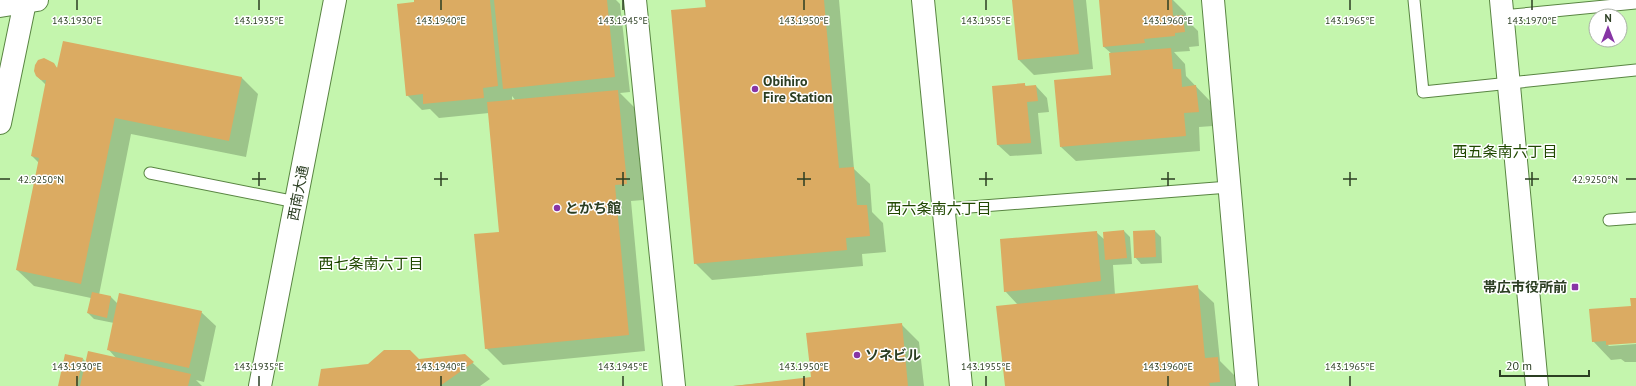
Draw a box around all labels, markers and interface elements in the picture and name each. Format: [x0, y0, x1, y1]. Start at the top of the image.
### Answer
north arrow [1588, 8, 1628, 48]
text: N [1604, 11, 1612, 25]
text: 143.1930°E [52, 14, 102, 27]
text: 143.1935°E [234, 14, 284, 27]
text: 143.1940°E [416, 14, 466, 27]
text: 143.1945°E [598, 14, 648, 27]
text: 143.1950°E [779, 14, 829, 27]
text: 143.1955°E [961, 14, 1011, 27]
text: 143.1960°E [1143, 14, 1193, 27]
text: 143.1965°E [1325, 14, 1375, 27]
text: 143.1970°E [1507, 14, 1557, 27]
place label: Obihiro Fire Station [763, 72, 833, 106]
marker: Obihiro Fire Station [750, 84, 760, 94]
district label: 西五条南六丁目 [1452, 142, 1558, 161]
street label: 西南大通 [284, 164, 312, 222]
text: 42.9250°N [18, 173, 64, 186]
text: 42.9250°N [1572, 173, 1618, 186]
place label: とかち館 [565, 199, 621, 217]
district label: 西六条南六丁目 [886, 199, 992, 218]
marker: とかち館 [552, 203, 562, 213]
district label: 西七条南六丁目 [318, 254, 424, 273]
place label: 帯広市役所前 [1483, 278, 1567, 296]
marker: 帯広市役所前 [1570, 282, 1580, 292]
place label: ソネビル [865, 346, 921, 364]
marker: ソネビル [852, 350, 862, 360]
scale bar [1500, 352, 1589, 378]
text: 20 m [1506, 358, 1532, 373]
text: 143.1930°E [52, 360, 102, 373]
text: 143.1935°E [234, 360, 284, 373]
text: 143.1940°E [416, 360, 466, 373]
text: 143.1945°E [598, 360, 648, 373]
text: 143.1950°E [779, 360, 829, 373]
text: 143.1955°E [961, 360, 1011, 373]
text: 143.1960°E [1143, 360, 1193, 373]
text: 143.1965°E [1325, 360, 1375, 373]

